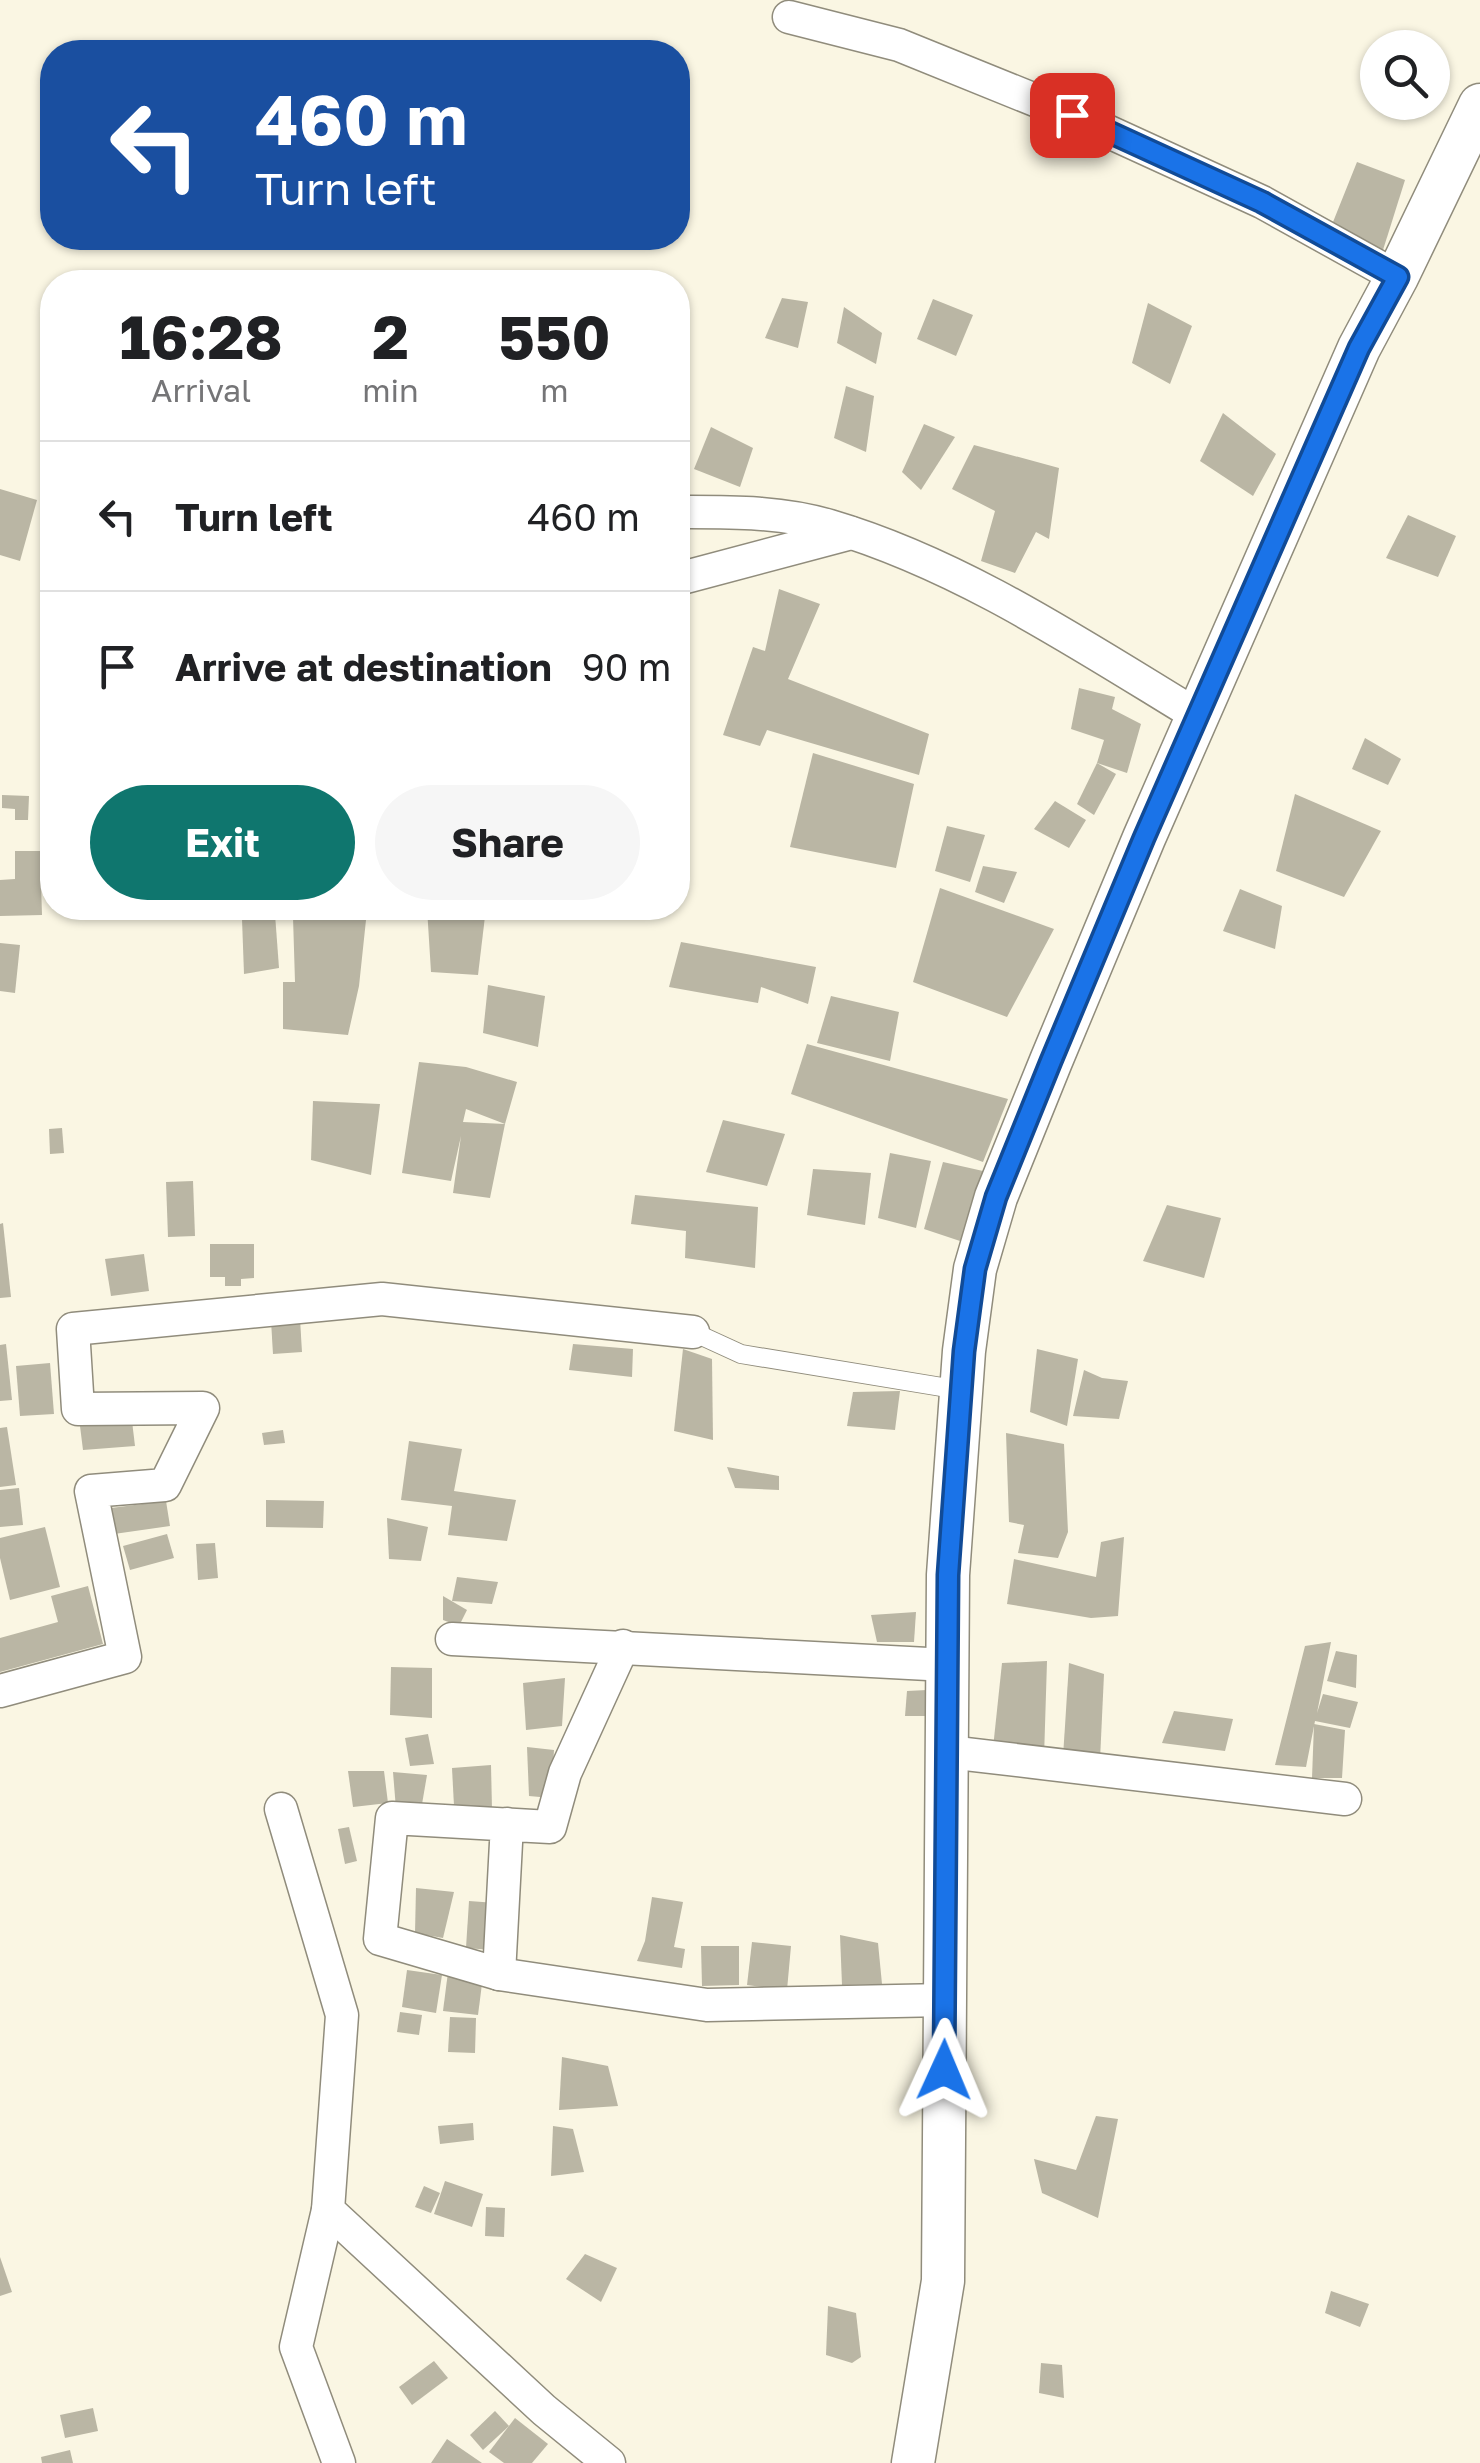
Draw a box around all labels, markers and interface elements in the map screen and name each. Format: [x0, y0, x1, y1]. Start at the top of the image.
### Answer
map controls [1360, 30, 1450, 120]
button: search [1360, 30, 1450, 120]
pin [1030, 73, 1115, 158]
text: 460 m [255, 76, 467, 160]
icon: left [90, 80, 220, 210]
icon: arrive [1045, 88, 1100, 143]
text: Turn left [255, 161, 437, 215]
text: 16:28 [120, 300, 283, 372]
text: 2 [372, 300, 409, 372]
text: 550 [498, 300, 610, 372]
text: Arrival [151, 371, 251, 409]
text: min [362, 371, 419, 409]
text: m [540, 371, 569, 409]
icon: left [90, 489, 145, 544]
text: Turn left [175, 494, 333, 539]
text: 460 m [527, 494, 640, 539]
icon: arrive [90, 639, 145, 694]
text: Arrive at destination [175, 644, 552, 689]
text: 90 m [582, 644, 671, 689]
button: Exit [90, 785, 355, 900]
button: Share [375, 785, 640, 900]
position arrow [892, 2018, 996, 2122]

